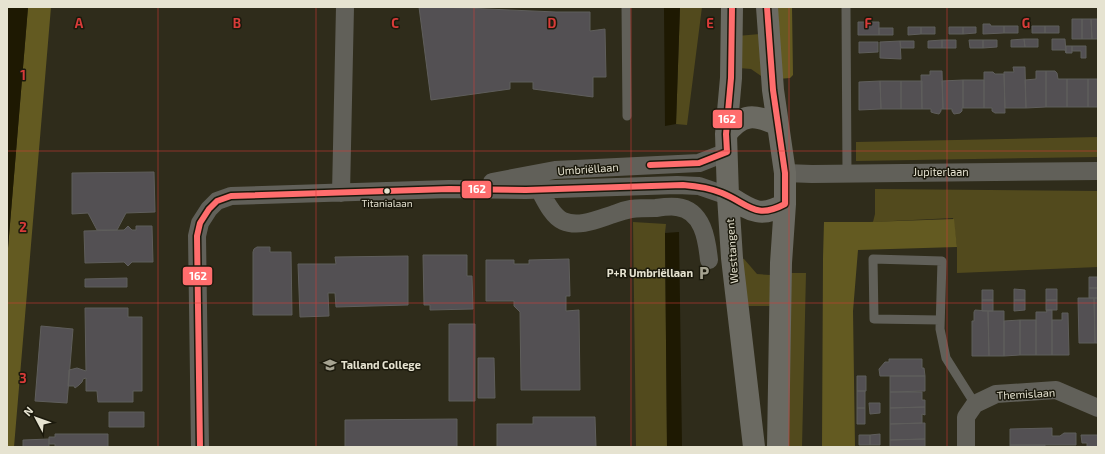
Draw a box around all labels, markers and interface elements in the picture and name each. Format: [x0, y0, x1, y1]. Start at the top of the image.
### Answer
text: A [75, 15, 84, 31]
text: B [233, 15, 241, 31]
text: C [391, 15, 399, 31]
text: D [548, 15, 557, 31]
text: E [706, 15, 714, 31]
text: F [864, 15, 872, 31]
text: G [1022, 15, 1030, 31]
text: 1 [20, 67, 26, 83]
line badge: 162 [712, 109, 743, 129]
text: 162 [718, 112, 736, 125]
street label: Umbriëllaan [557, 160, 619, 177]
street label: Jupiterlaan [913, 165, 969, 178]
line badge: 162 [461, 180, 492, 199]
text: 162 [468, 182, 486, 195]
marker: Titanialaan [382, 186, 392, 196]
place label: Titanialaan [361, 197, 413, 209]
street label: Westtangent [723, 218, 740, 284]
text: 2 [19, 219, 27, 235]
parking icon: P+R Umbriëllaan [696, 265, 712, 281]
line badge: 162 [182, 266, 213, 286]
place label: P+R Umbriëllaan [607, 266, 693, 279]
text: 162 [189, 269, 207, 282]
school or university icon: Talland College [322, 357, 338, 373]
place label: Talland College [341, 358, 421, 371]
text: 3 [19, 370, 27, 386]
street label: Themislaan [996, 385, 1055, 402]
north arrow [16, 398, 56, 438]
text: N [21, 404, 36, 418]

